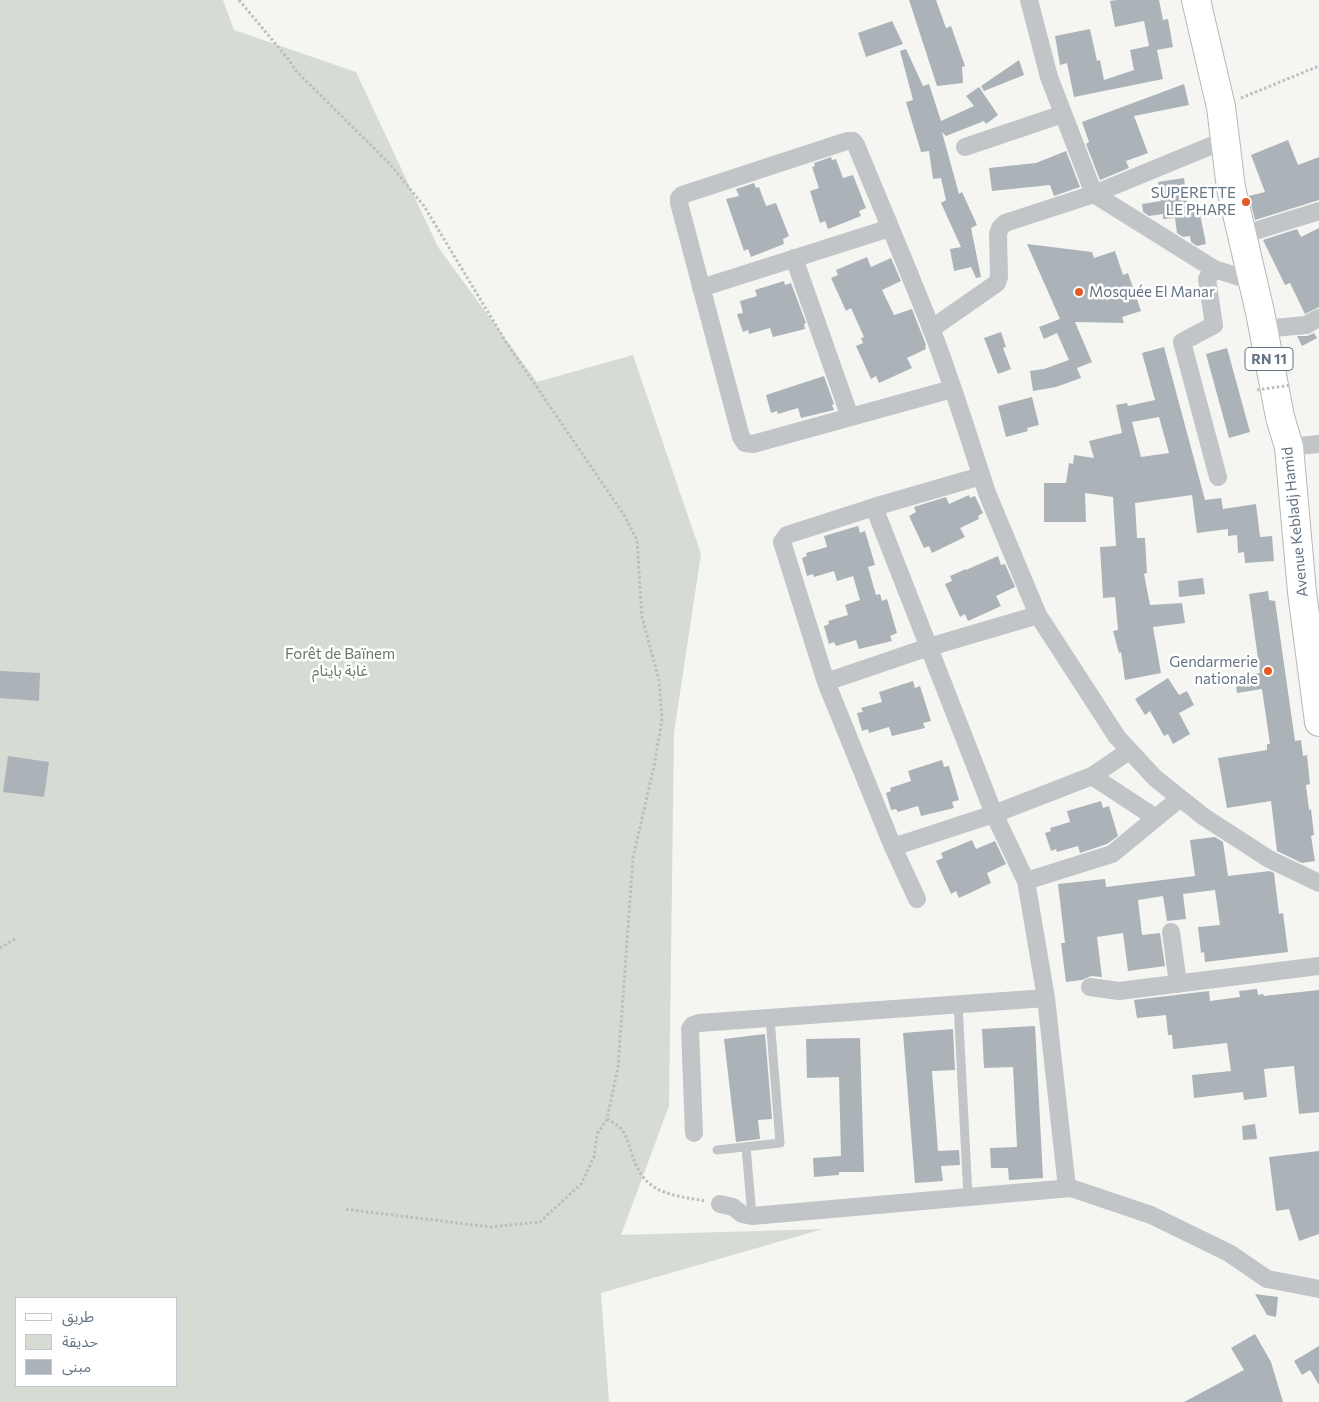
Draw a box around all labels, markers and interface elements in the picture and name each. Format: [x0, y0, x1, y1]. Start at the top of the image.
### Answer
place label: SUPERETTE LE PHARE [1151, 184, 1236, 219]
marker: SUPERETTE LE PHARE [1240, 196, 1252, 208]
place label: Mosquée El Manar [1089, 283, 1215, 301]
marker: Mosquée El Manar [1073, 286, 1085, 298]
road number: RN 11 [1245, 348, 1293, 370]
street label: Avenue Kebladj Hamid [1278, 446, 1312, 598]
park label: Forêt de Baïnem غابة باينام [285, 645, 395, 680]
place label: Gendarmerie nationale [1169, 653, 1258, 688]
marker: Gendarmerie nationale [1262, 665, 1274, 677]
legend [15, 1297, 178, 1387]
text: طريق [62, 1307, 94, 1325]
text: حديقة [62, 1332, 98, 1350]
text: مبنى [62, 1357, 91, 1375]

